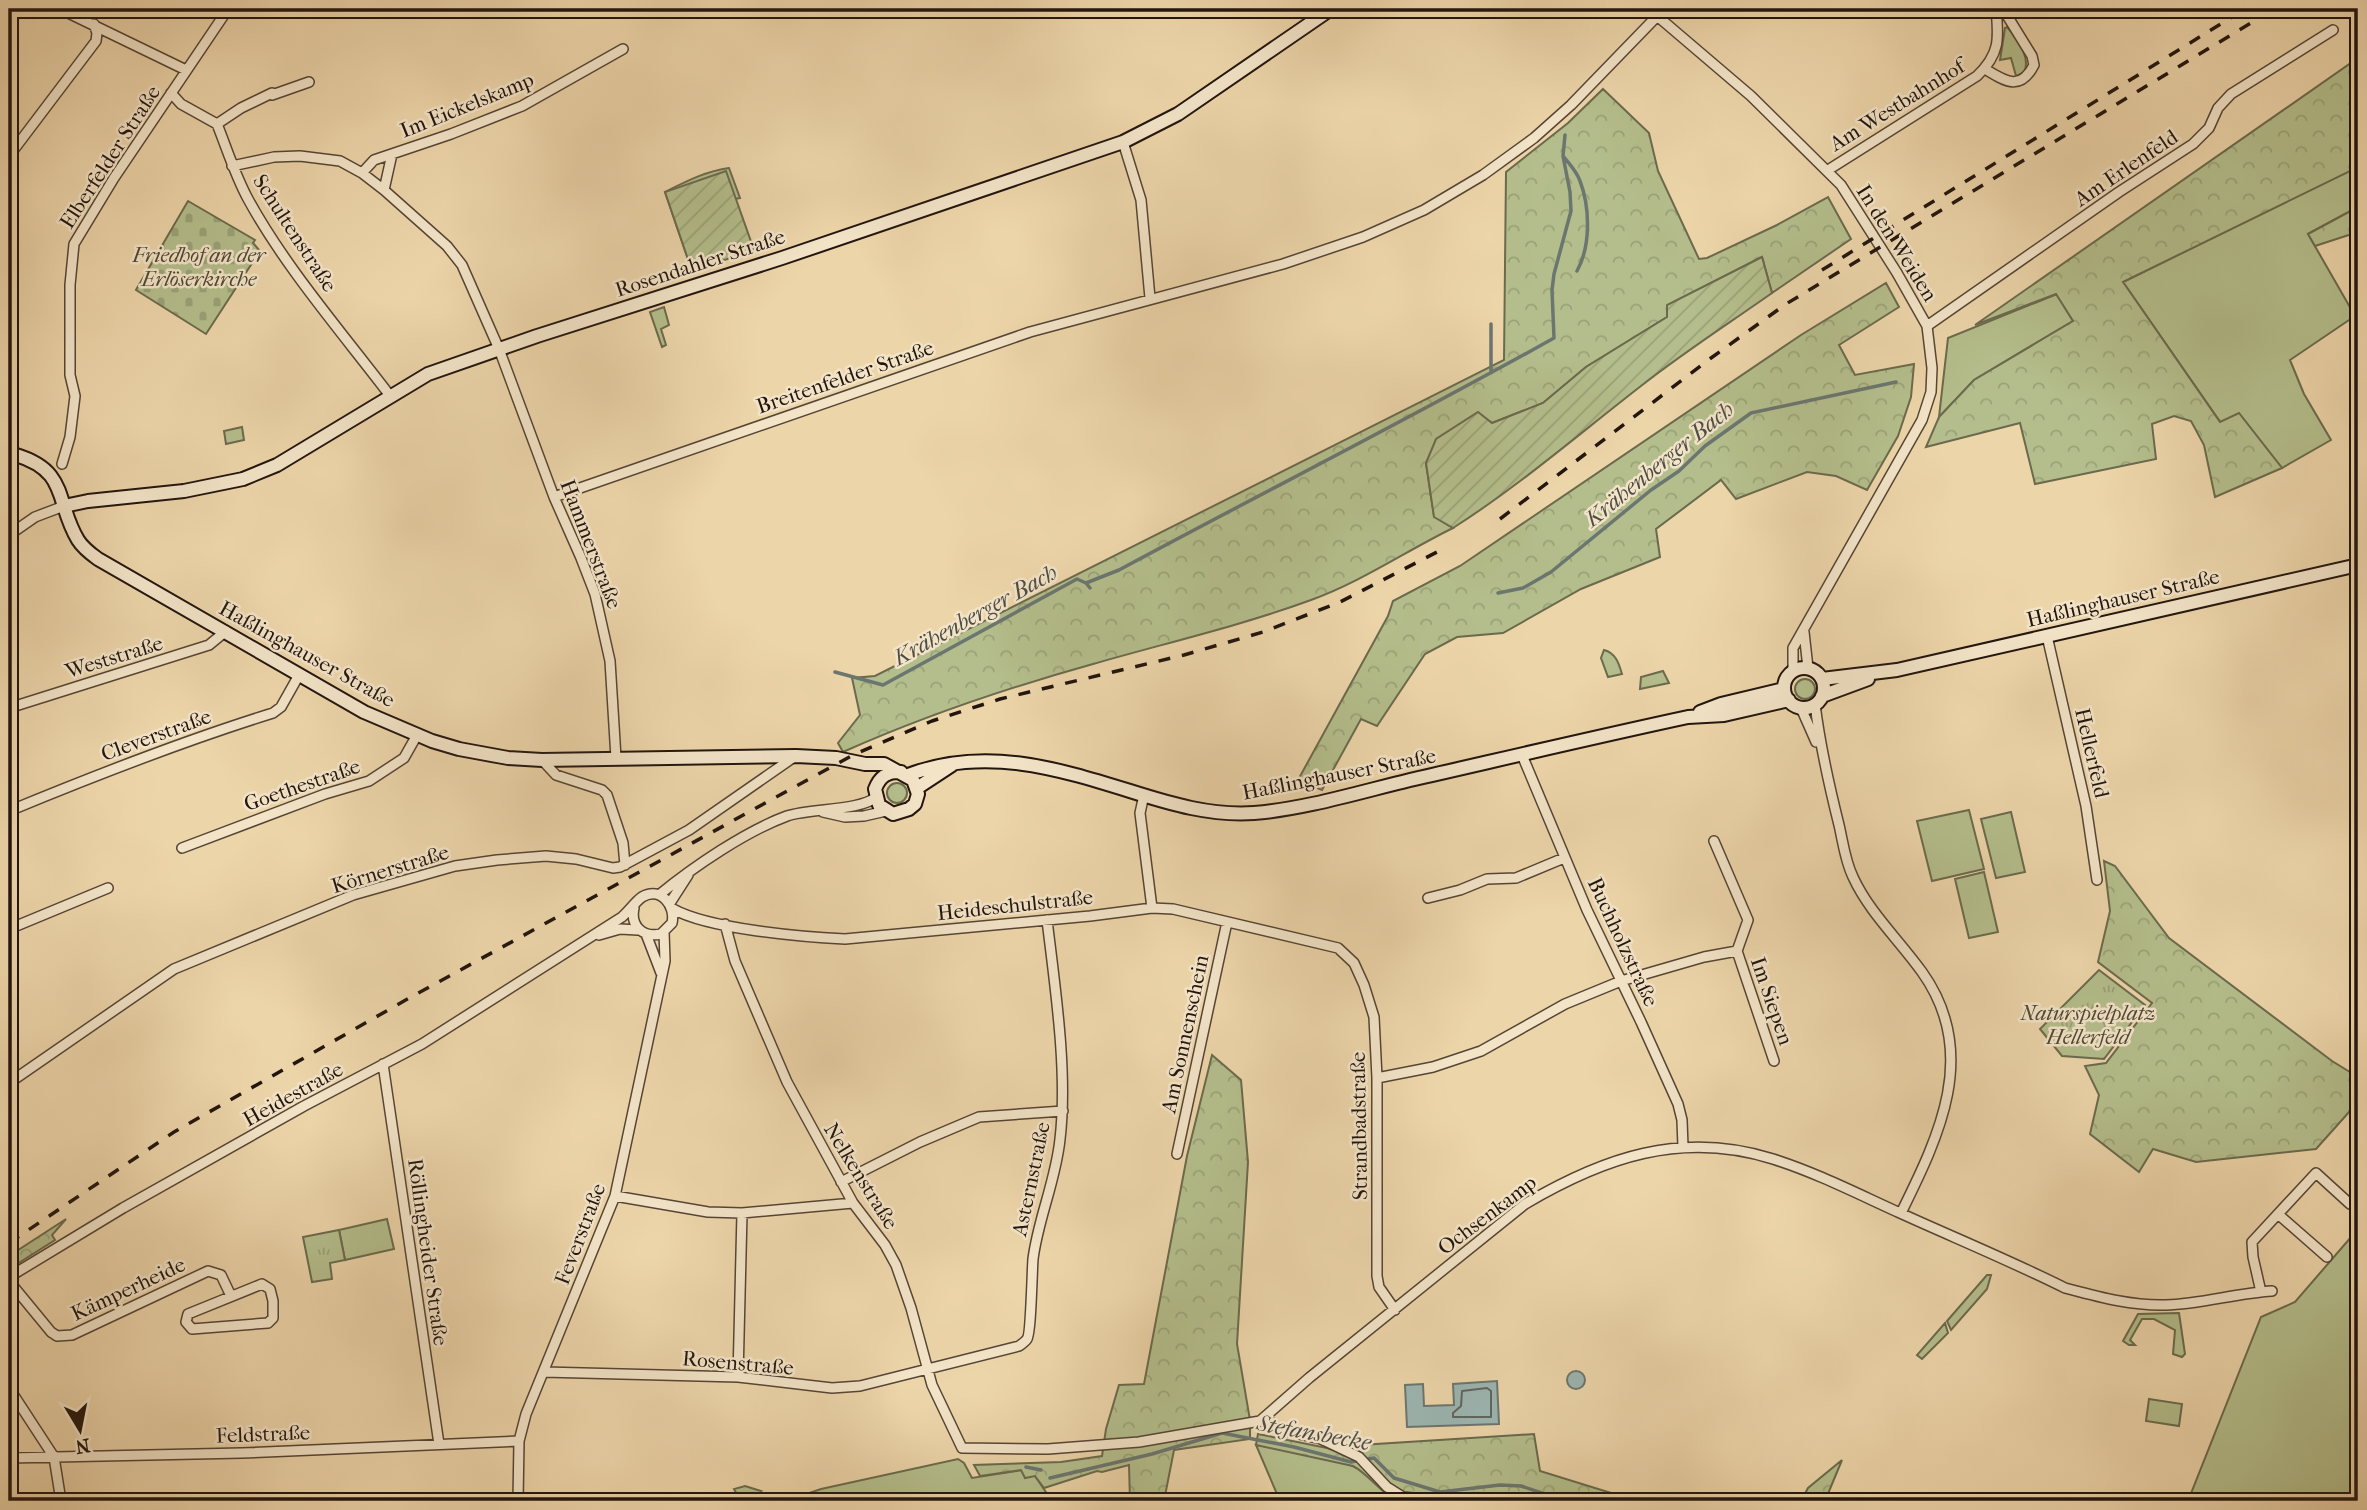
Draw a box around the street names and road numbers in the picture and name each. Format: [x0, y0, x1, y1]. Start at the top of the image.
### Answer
street label: Am Westbahnhof [1824, 52, 1972, 157]
street label: Im Eickelskamp [397, 67, 537, 143]
street label: Elberfelder Straße [55, 81, 165, 233]
street label: Am Erlenfeld [2069, 124, 2183, 212]
street label: Schultenstraße [248, 170, 342, 296]
street label: In den Weiden [1852, 180, 1942, 306]
street label: Rosendahler Straße [612, 224, 788, 302]
street label: Breitenfelder Straße [753, 335, 937, 419]
street label: Hammerstraße [555, 476, 627, 612]
street label: Haßlinghauser Straße [2024, 564, 2222, 632]
street label: Haßlinghauser Straße [215, 596, 399, 712]
street label: Weststraße [61, 631, 166, 683]
street label: Cleverstraße [98, 704, 214, 766]
street label: Hellerfeld [2070, 706, 2114, 801]
street label: Haßlinghauser Straße [1240, 743, 1438, 805]
street label: Goethestraße [241, 754, 363, 816]
street label: Körnerstraße [328, 840, 452, 898]
street label: Buchholzstraße [1583, 874, 1663, 1010]
street label: Heideschulstraße [936, 885, 1094, 925]
street label: Am Sonnenschein [1156, 953, 1213, 1116]
street label: Im Siepen [1746, 954, 1798, 1048]
street label: Strandbadstraße [1346, 1052, 1372, 1200]
street label: Heidestraße [239, 1057, 347, 1131]
street label: Nelkenstraße [819, 1119, 903, 1233]
street label: Asternstraße [1007, 1120, 1055, 1239]
street label: Röllingheider Straße [403, 1157, 453, 1347]
street label: Ochsenkamp [1433, 1170, 1541, 1260]
street label: Feverstraße [550, 1180, 610, 1288]
street label: Kämperheide [67, 1252, 189, 1326]
street label: Rosenstraße [681, 1346, 795, 1380]
street label: Feldstraße [215, 1420, 311, 1448]

